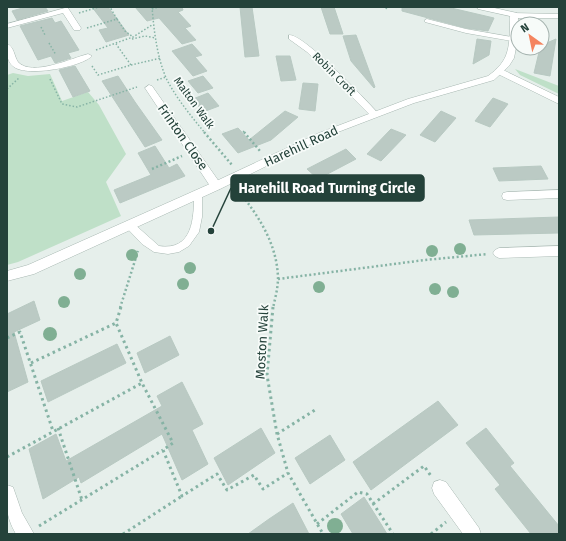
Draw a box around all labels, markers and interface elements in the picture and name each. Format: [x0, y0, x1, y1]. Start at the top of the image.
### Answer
north arrow [510, 16, 550, 56]
text: N [518, 21, 531, 35]
street label: Robin Croft [310, 50, 358, 98]
street label: Malton Walk [171, 75, 217, 132]
street label: Frinton Close [155, 101, 211, 173]
street label: Harehill Road [262, 122, 340, 170]
callout: Harehill Road Turning Circle [231, 175, 424, 201]
text: Harehill Road Turning Circle [239, 180, 416, 197]
street label: Moston Walk [253, 304, 271, 380]

